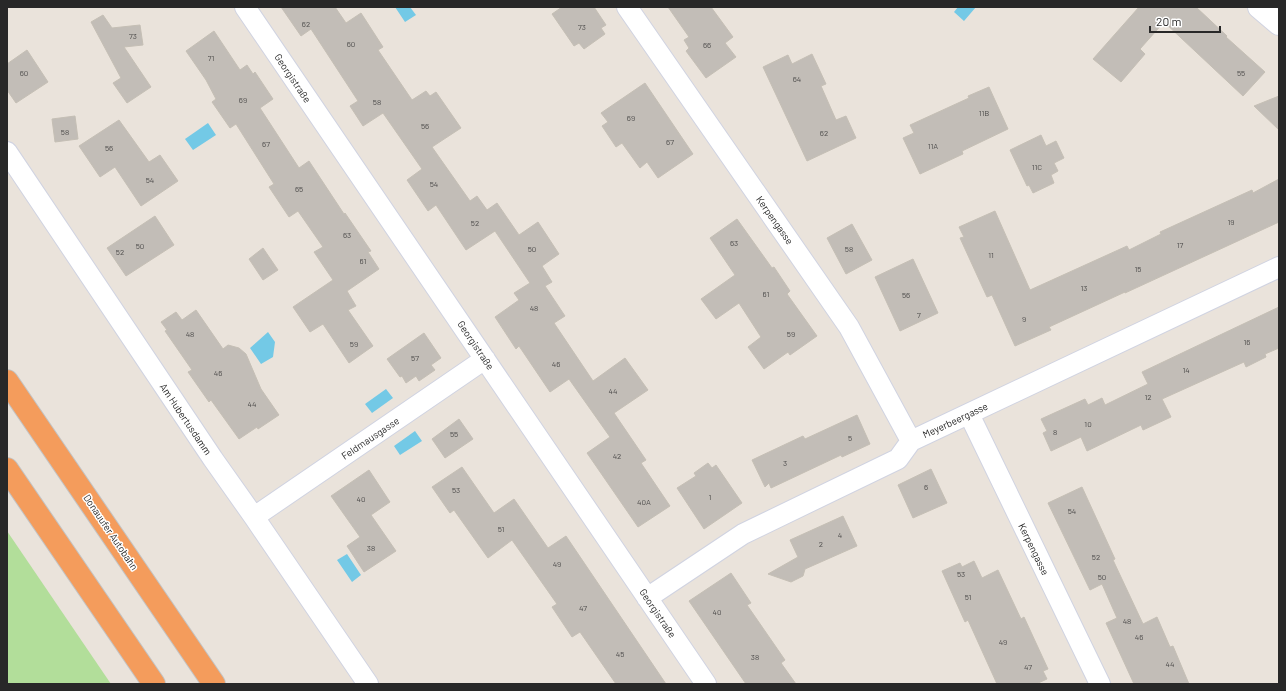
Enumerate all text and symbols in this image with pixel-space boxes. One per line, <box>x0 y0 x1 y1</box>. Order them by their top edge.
scale bar <box>1150 8 1220 34</box>
text: 20 m <box>1156 14 1182 28</box>
house number: 62 <box>302 19 310 29</box>
house number: 73 <box>578 22 586 32</box>
house number: 73 <box>129 31 137 41</box>
house number: 60 <box>347 39 355 49</box>
house number: 66 <box>703 40 711 50</box>
street label: Georgistraße <box>272 51 314 105</box>
house number: 71 <box>208 53 215 63</box>
house number: 60 <box>20 68 28 78</box>
house number: 55 <box>1237 68 1245 78</box>
house number: 64 <box>793 74 801 84</box>
house number: 69 <box>239 95 247 105</box>
house number: 58 <box>373 97 381 107</box>
house number: 11B <box>979 108 989 118</box>
house number: 69 <box>627 113 635 123</box>
house number: 56 <box>421 121 429 131</box>
house number: 58 <box>61 127 69 137</box>
house number: 62 <box>820 128 828 138</box>
house number: 67 <box>666 137 674 147</box>
house number: 67 <box>262 139 270 149</box>
house number: 11A <box>928 141 938 151</box>
house number: 56 <box>105 143 113 153</box>
house number: 11C <box>1032 162 1042 172</box>
house number: 54 <box>146 175 154 185</box>
house number: 54 <box>430 179 438 189</box>
house number: 65 <box>295 184 303 194</box>
street label: Kerpengasse <box>754 193 796 247</box>
house number: 19 <box>1228 217 1234 227</box>
house number: 52 <box>471 218 479 228</box>
house number: 63 <box>343 230 351 240</box>
house number: 63 <box>730 238 738 248</box>
house number: 17 <box>1177 240 1184 250</box>
house number: 50 <box>136 241 144 251</box>
house number: 50 <box>528 244 536 254</box>
house number: 58 <box>845 244 853 254</box>
house number: 52 <box>116 247 124 257</box>
house number: 11 <box>988 250 994 260</box>
house number: 61 <box>360 256 367 266</box>
house number: 15 <box>1135 264 1141 274</box>
house number: 13 <box>1081 283 1087 293</box>
house number: 61 <box>763 289 770 299</box>
house number: 56 <box>902 290 910 300</box>
house number: 48 <box>530 303 538 313</box>
house number: 7 <box>917 310 921 320</box>
house number: 9 <box>1022 314 1026 324</box>
street label: Georgistraße <box>455 318 497 372</box>
house number: 48 <box>186 329 194 339</box>
house number: 59 <box>787 329 795 339</box>
house number: 16 <box>1244 337 1250 347</box>
house number: 59 <box>350 339 358 349</box>
house number: 57 <box>411 353 419 363</box>
house number: 46 <box>552 359 560 369</box>
house number: 14 <box>1182 365 1190 375</box>
house number: 46 <box>214 368 222 378</box>
street label: Am Hubertusdamm <box>158 381 214 457</box>
house number: 44 <box>609 386 617 396</box>
house number: 12 <box>1144 392 1152 402</box>
house number: 44 <box>248 399 256 409</box>
street label: Meyerbeergasse <box>920 400 990 440</box>
street label: Feldmausgasse <box>339 414 401 462</box>
house number: 10 <box>1084 419 1092 429</box>
house number: 8 <box>1053 427 1057 437</box>
house number: 55 <box>450 429 458 439</box>
house number: 5 <box>848 433 852 443</box>
house number: 42 <box>613 451 621 461</box>
house number: 3 <box>783 458 787 468</box>
house number: 6 <box>924 482 928 492</box>
house number: 53 <box>452 485 460 495</box>
street label: Donauufer Autobahn <box>81 492 141 572</box>
house number: 1 <box>709 492 712 502</box>
house number: 40 <box>357 494 365 504</box>
house number: 40A <box>637 497 651 507</box>
house number: 54 <box>1068 506 1076 516</box>
street label: Kerpengasse <box>1016 521 1052 577</box>
house number: 51 <box>498 524 505 534</box>
house number: 4 <box>838 530 842 540</box>
house number: 2 <box>819 539 823 549</box>
house number: 38 <box>367 543 375 553</box>
house number: 52 <box>1092 552 1100 562</box>
house number: 49 <box>553 559 561 569</box>
house number: 53 <box>957 569 965 579</box>
house number: 50 <box>1098 572 1106 582</box>
street label: Georgistraße <box>637 586 679 640</box>
house number: 51 <box>965 592 972 602</box>
house number: 47 <box>579 603 587 613</box>
house number: 40 <box>713 607 721 617</box>
house number: 48 <box>1123 616 1131 626</box>
house number: 46 <box>1135 632 1143 642</box>
house number: 49 <box>999 637 1007 647</box>
house number: 45 <box>616 649 624 659</box>
house number: 38 <box>751 652 759 662</box>
house number: 44 <box>1166 659 1174 669</box>
house number: 47 <box>1024 662 1032 672</box>

